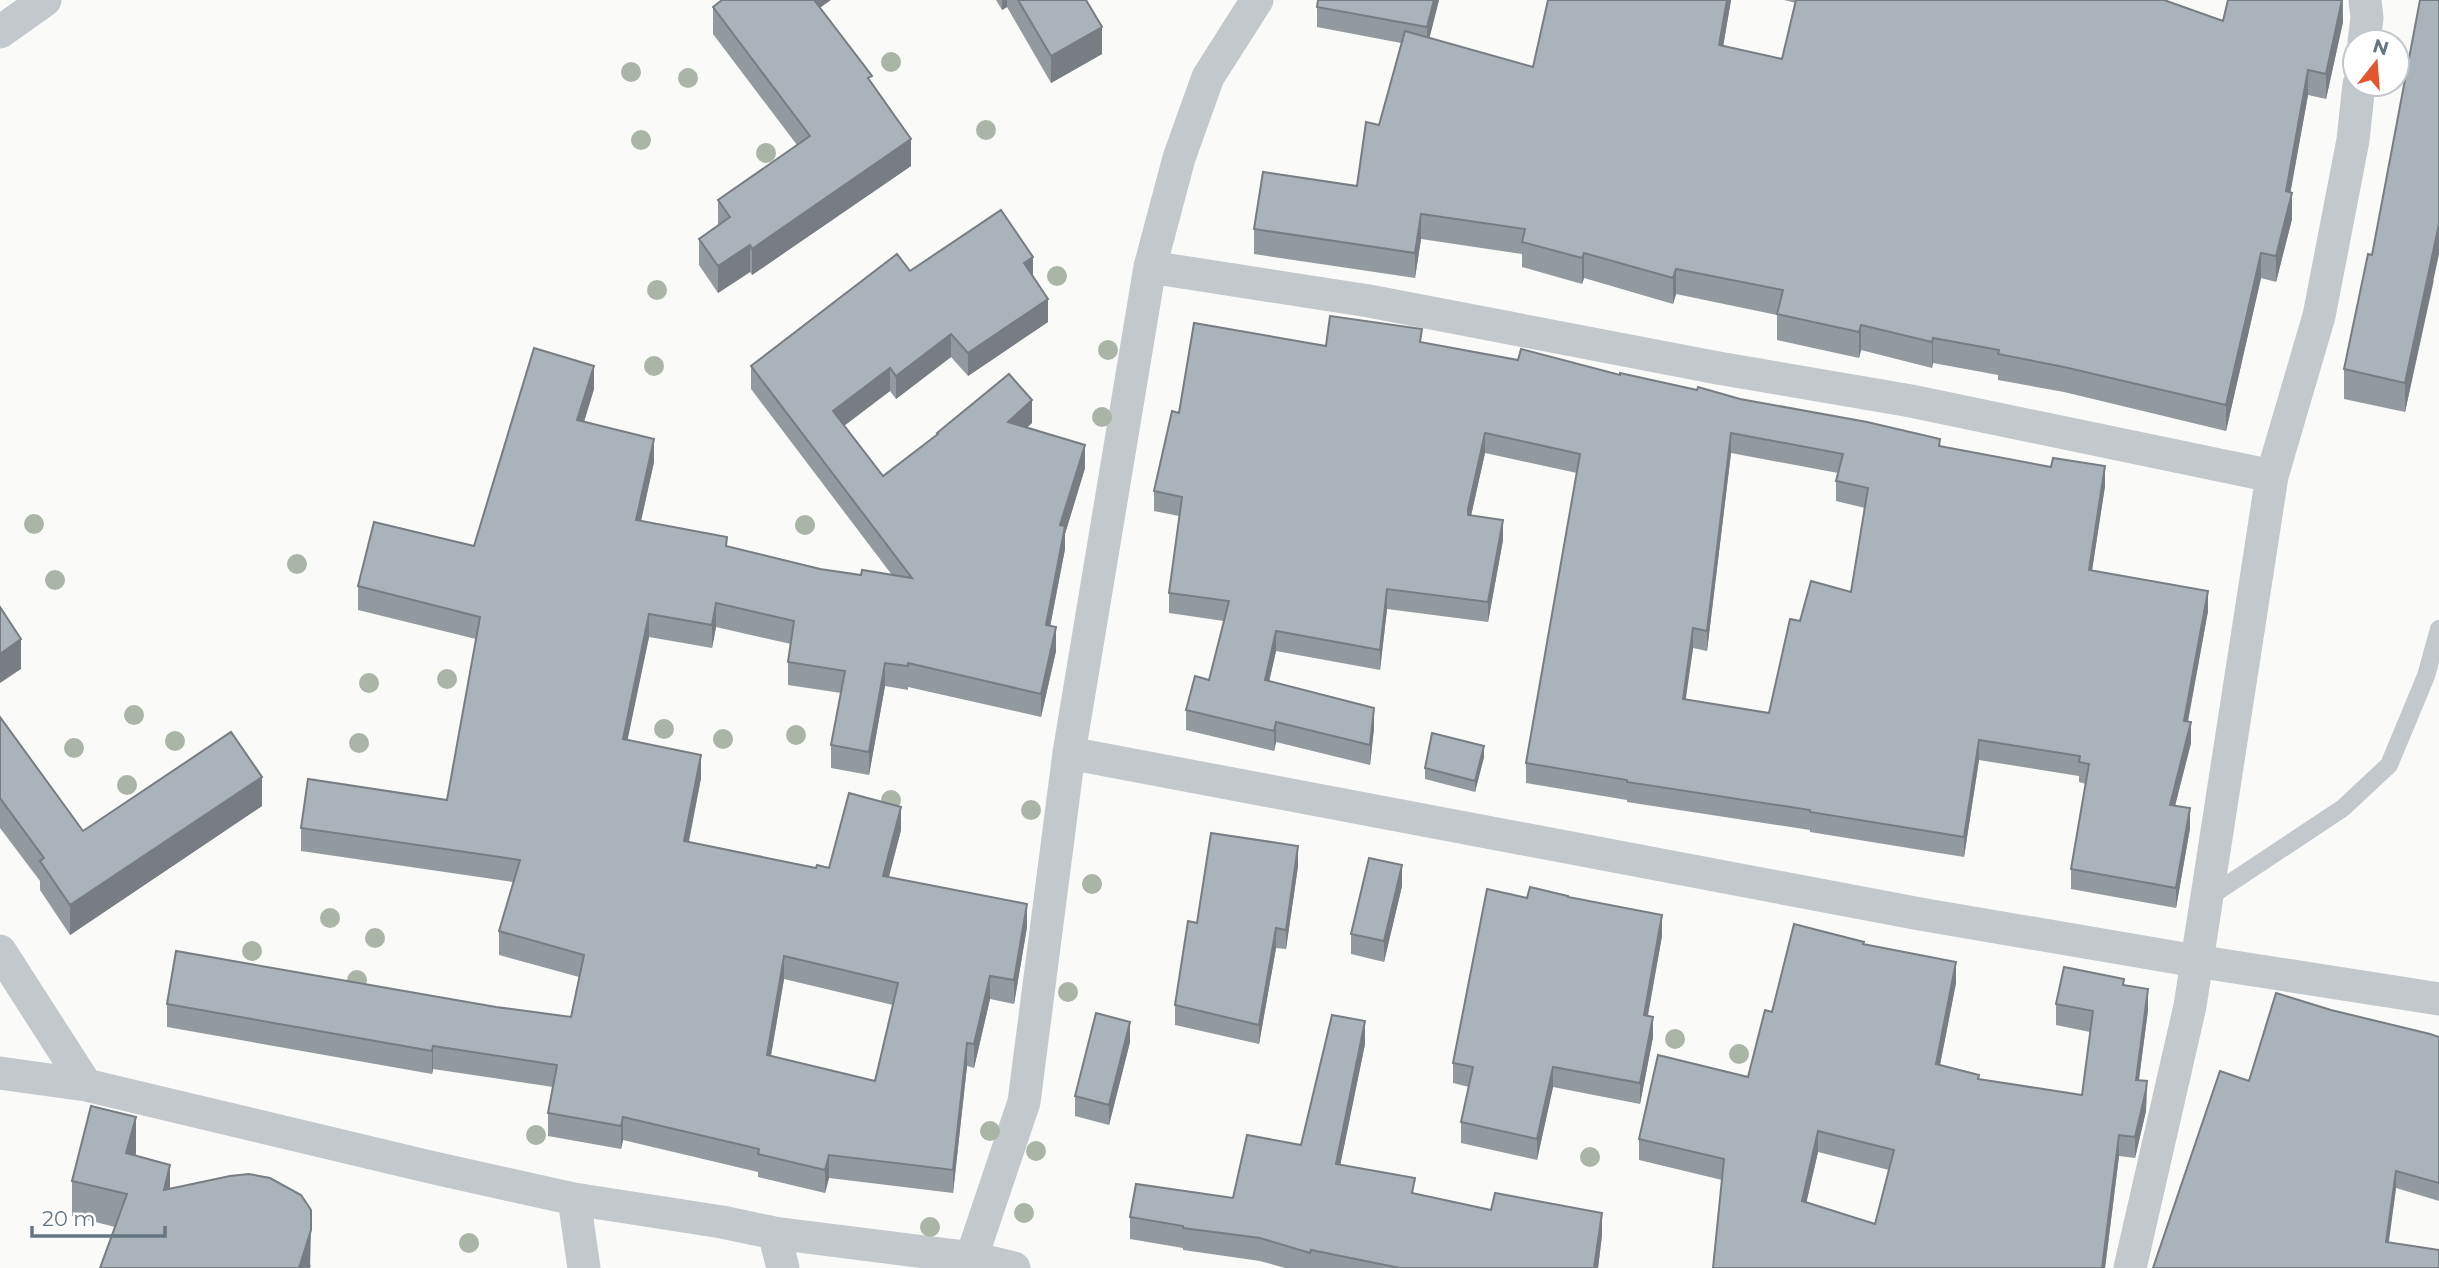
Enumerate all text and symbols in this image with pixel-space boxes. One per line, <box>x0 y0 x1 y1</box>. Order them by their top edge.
north arrow <box>2341 28 2411 98</box>
text: N <box>2370 34 2392 60</box>
scale bar <box>32 1194 164 1238</box>
text: 20 m <box>42 1206 96 1231</box>

